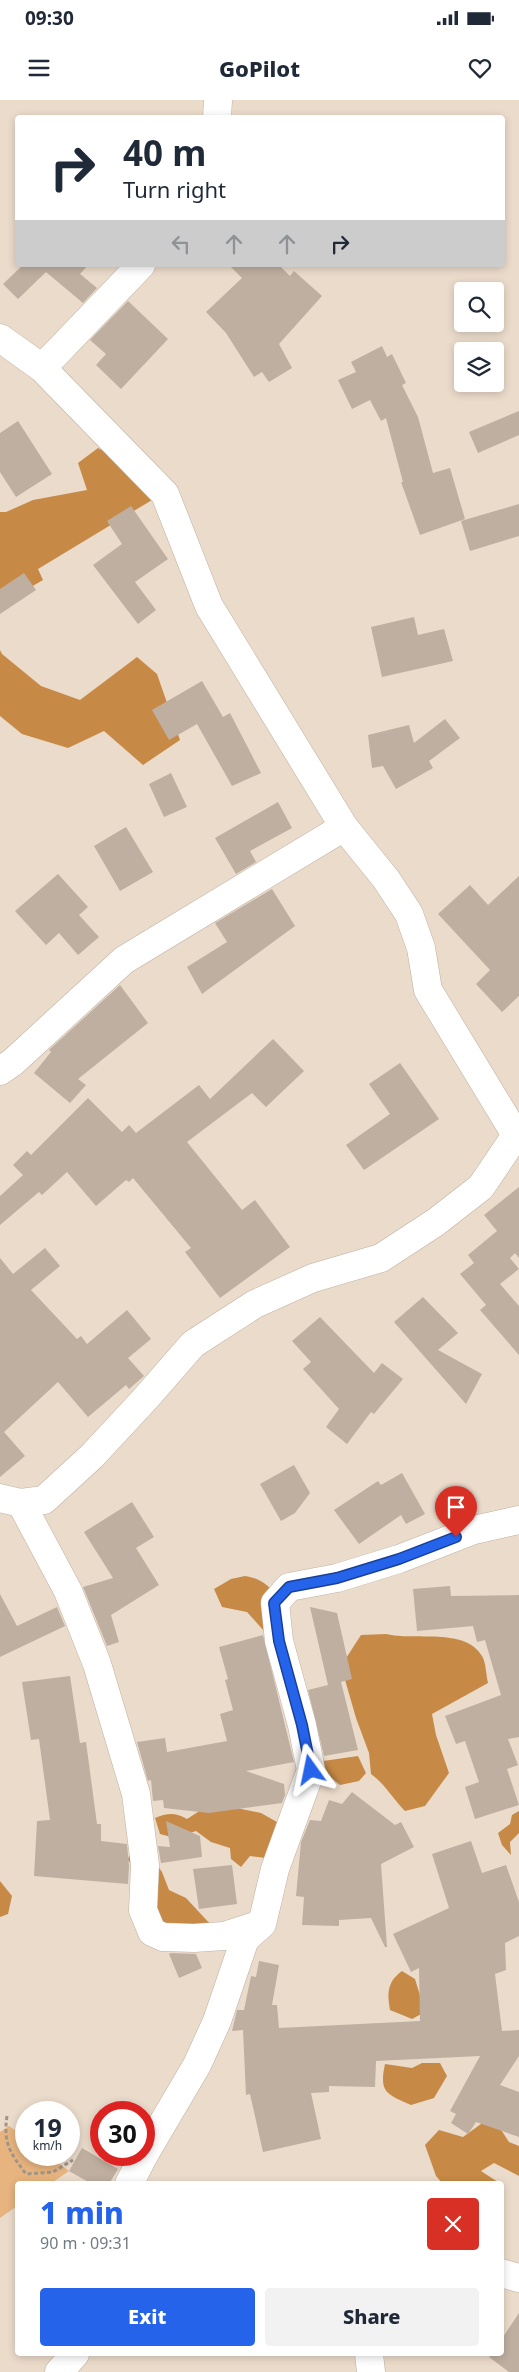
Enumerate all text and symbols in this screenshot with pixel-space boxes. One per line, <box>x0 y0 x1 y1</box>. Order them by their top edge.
text: 09:30 <box>25 5 74 31</box>
text: GoPilot <box>219 53 300 83</box>
icon: menu <box>25 54 53 82</box>
icon: heart <box>466 54 494 82</box>
text: 40 m <box>123 129 206 176</box>
icon: right <box>40 135 105 200</box>
text: Turn right <box>123 174 226 204</box>
icon: left <box>167 230 195 258</box>
icon: ahead <box>220 230 248 258</box>
icon: ahead <box>273 230 301 258</box>
icon: right <box>326 230 354 258</box>
map controls <box>454 282 504 392</box>
button: search <box>454 282 504 332</box>
button: layers <box>454 342 504 392</box>
pin <box>435 1486 477 1537</box>
icon: arrive <box>442 1493 470 1521</box>
position arrow <box>284 1743 336 1795</box>
speed limit sign: 30 <box>90 2101 155 2166</box>
text: 19 <box>33 2110 62 2144</box>
text: km/h <box>33 2137 62 2154</box>
text: 1 min <box>40 2192 124 2233</box>
button: close <box>427 2198 479 2250</box>
text: 90 m · 09:31 <box>40 2232 131 2254</box>
button: Exit <box>40 2288 255 2346</box>
button: Share <box>265 2288 479 2346</box>

